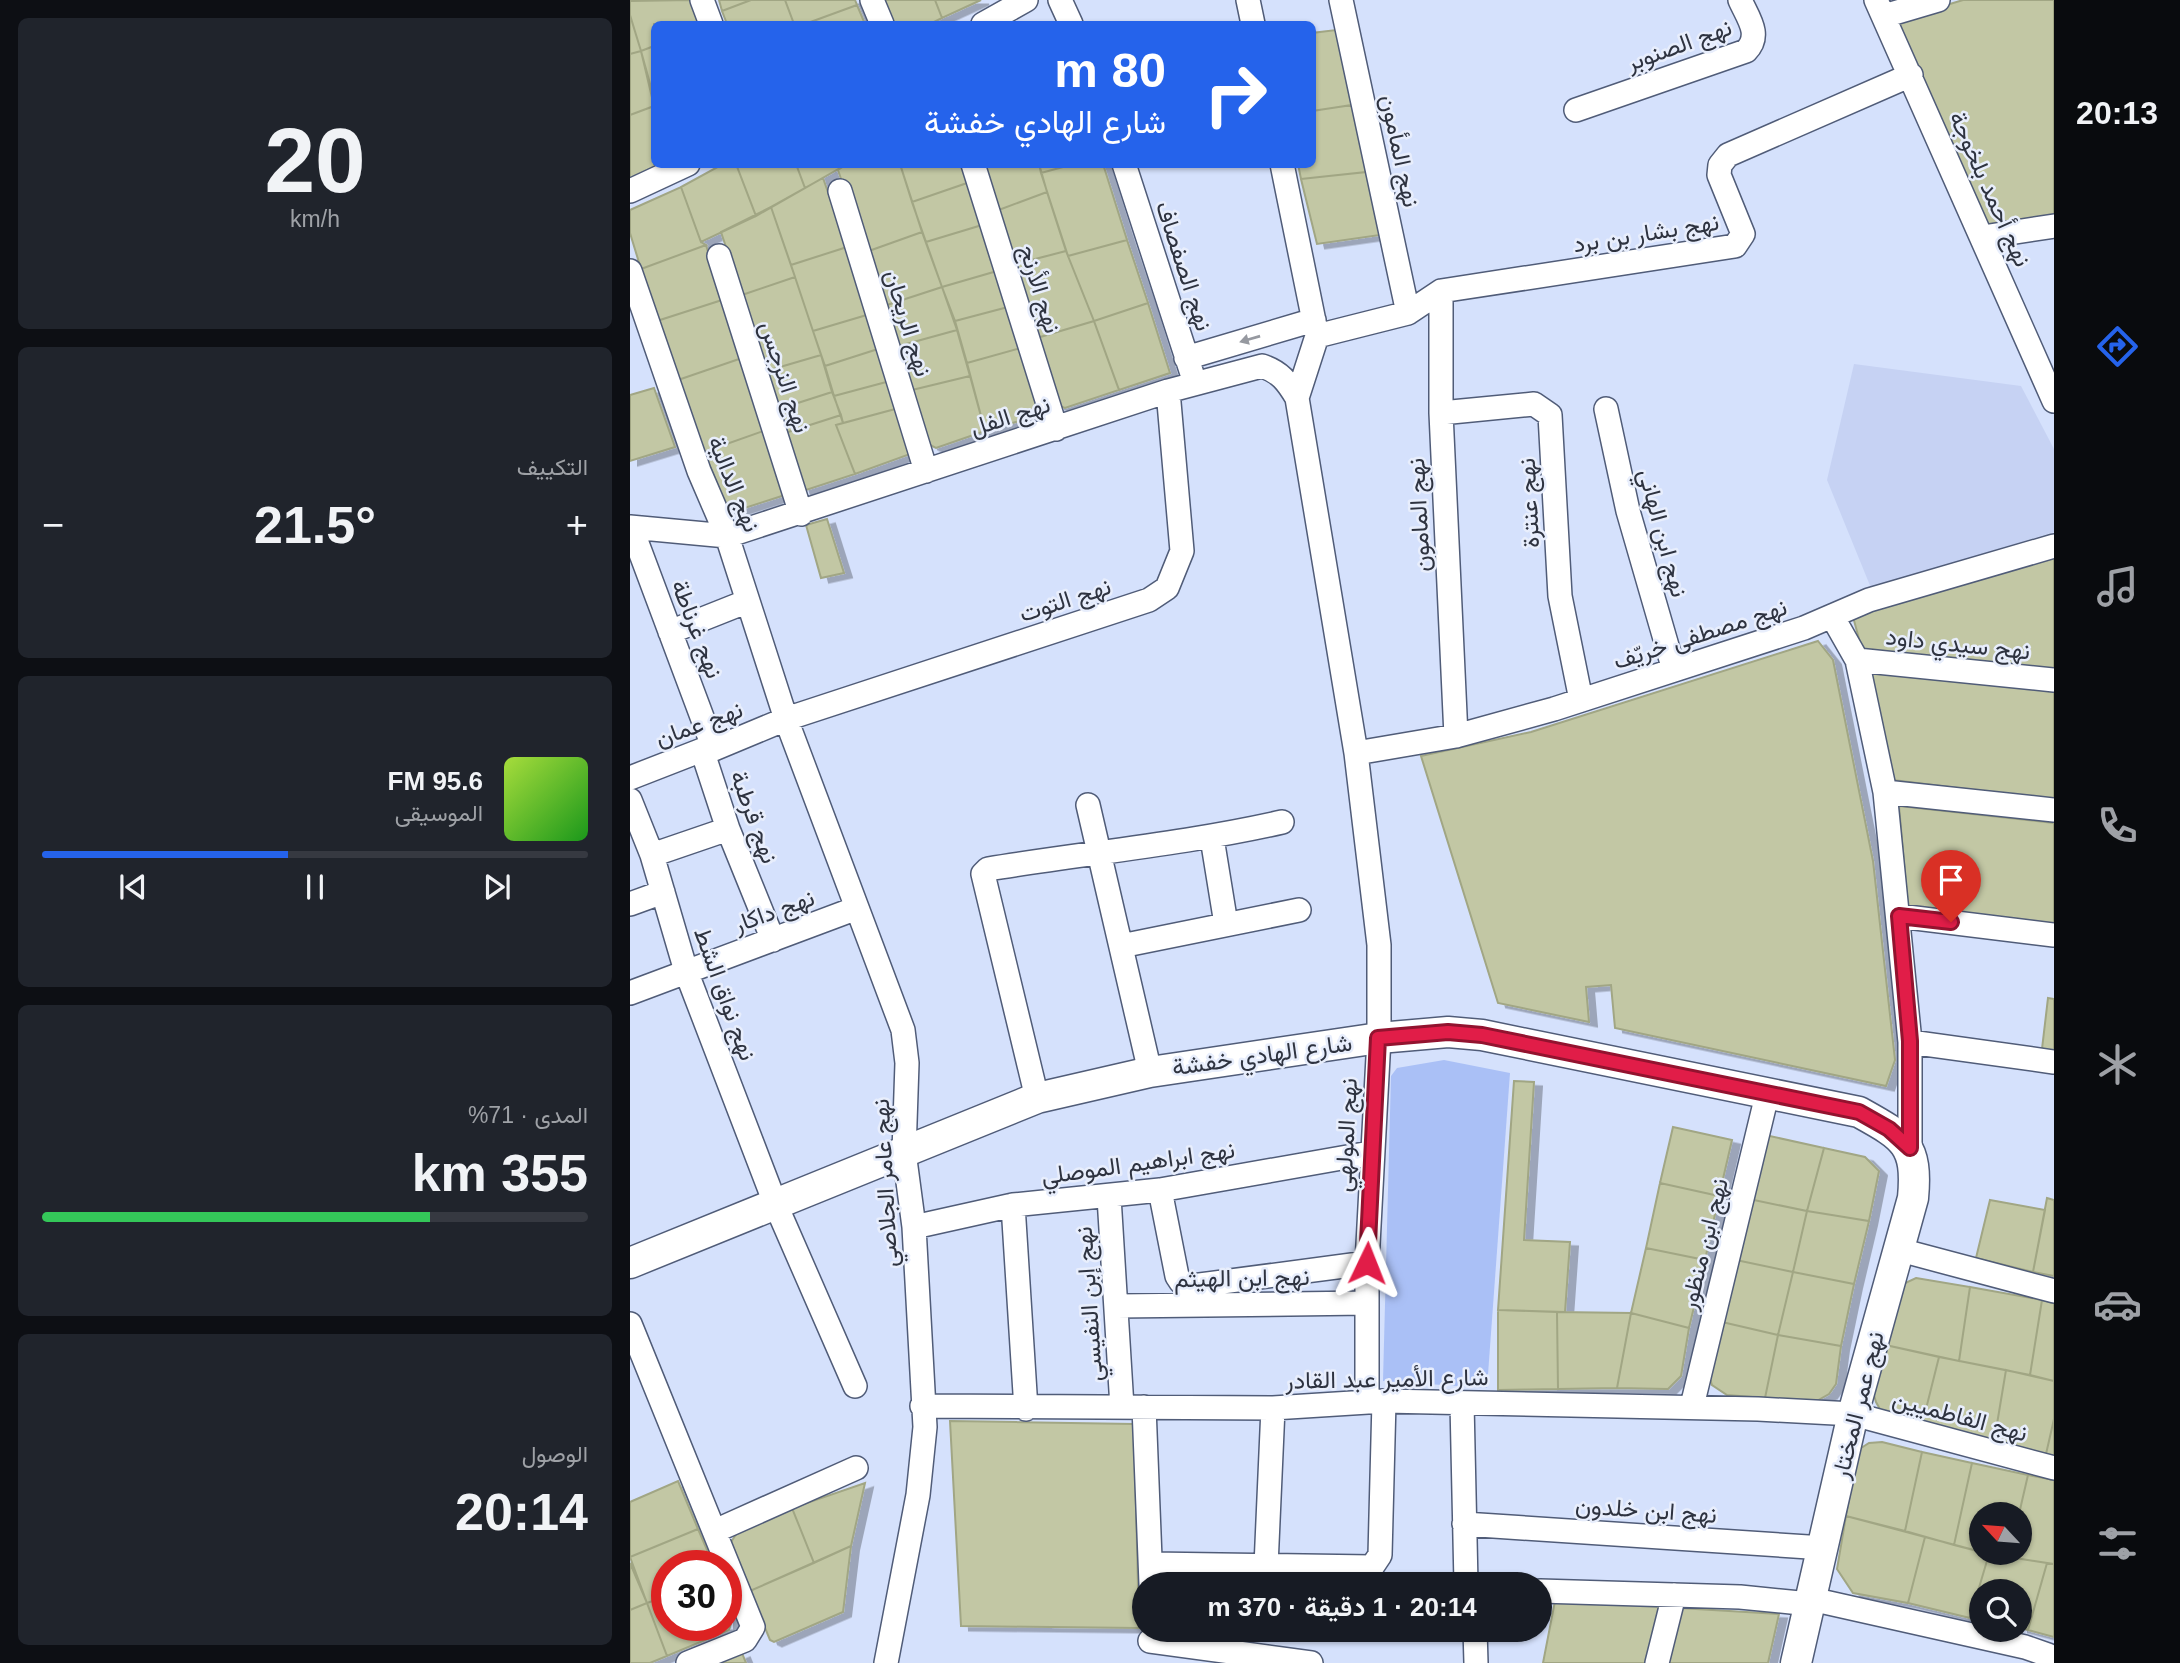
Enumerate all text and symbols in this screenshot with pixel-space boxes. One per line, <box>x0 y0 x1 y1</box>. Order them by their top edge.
street label: نهج الصنوبر <box>1621 13 1737 80</box>
text: 80 m <box>1054 43 1166 97</box>
icon: right <box>1190 49 1281 140</box>
street label: نهج المأمون <box>1371 92 1426 210</box>
text: 20:13 <box>2076 95 2158 131</box>
text: شارع الهادي خفشة <box>924 104 1166 140</box>
street label: نهج أحمد بلخوجة <box>1940 107 2037 272</box>
text: 20 <box>264 110 366 211</box>
street label: نهج الصفصاف <box>1147 198 1218 335</box>
text: km/h <box>290 206 340 232</box>
street label: نهج بشار بن برد <box>1571 208 1722 261</box>
street label: نهج الأرنج <box>1010 241 1067 338</box>
street label: نهج الريحان <box>876 266 937 381</box>
street label: نهج النرجس <box>751 318 816 437</box>
icon: directions <box>2093 322 2142 371</box>
one-way arrow <box>1239 335 1260 345</box>
street label: نهج الفل <box>966 390 1054 445</box>
street label: نهج الدالية <box>699 432 766 537</box>
text: التكييف <box>517 454 588 480</box>
street label: نهج المامون <box>1402 457 1439 573</box>
street label: نهج عنترة <box>1513 457 1548 549</box>
street label: نهج ابن الهاني <box>1628 466 1694 602</box>
text: 21.5° <box>254 496 376 554</box>
text: − <box>42 504 64 546</box>
text: + <box>566 504 588 546</box>
icon: music <box>2093 562 2142 611</box>
street label: نهج التوت <box>1016 572 1115 631</box>
street label: نهج غرناطة <box>663 576 729 683</box>
street label: نهج مصطفى خريّف <box>1610 593 1791 678</box>
street label: نهج سيدي داود <box>1884 622 2032 670</box>
street label: نهج عمان <box>652 695 747 755</box>
text: 95.6 FM <box>388 766 483 796</box>
street label: نهج قرطبة <box>721 767 784 868</box>
text: الموسيقى <box>395 800 483 826</box>
icon: phone <box>2093 801 2142 850</box>
pin <box>1921 850 1981 922</box>
icon: arrive <box>1932 861 1970 899</box>
icon: previous <box>114 868 152 906</box>
icon: pause <box>296 868 334 906</box>
icon: next <box>478 868 516 906</box>
street label: نهج داكار <box>729 883 819 942</box>
street label: نهج نواق الشط <box>685 924 762 1065</box>
street label: شارع الهادي خفشة <box>1170 1029 1354 1086</box>
icon: climate <box>2093 1040 2142 1089</box>
street label: نهج المولهي <box>1329 1077 1368 1193</box>
street label: نهج عامر الجلاصي <box>867 1098 908 1268</box>
text: المدى · 71% <box>468 1102 588 1128</box>
street label: نهج ابراهيم الموصلي <box>1039 1136 1237 1195</box>
text: 355 km <box>412 1144 588 1202</box>
street label: نهج ابن منظور <box>1674 1175 1737 1314</box>
street label: نهج إبن النفيسي <box>1070 1225 1113 1383</box>
position arrow <box>1330 1226 1404 1300</box>
street label: نهج ابن الهيثم <box>1174 1263 1310 1296</box>
icon: car <box>2093 1280 2142 1329</box>
street label: نهج عمر المختار <box>1826 1329 1893 1483</box>
street label: شارع الأمير عبد القادر <box>1284 1363 1489 1397</box>
street label: نهج الفاطميين <box>1889 1385 2030 1450</box>
text: الوصول <box>522 1441 588 1467</box>
text: 20:14 <box>455 1483 588 1541</box>
street label: نهج ابن خلدون <box>1574 1491 1718 1532</box>
north arrow <box>1969 1502 2032 1564</box>
map controls <box>1969 1502 2032 1642</box>
icon: filters <box>2093 1519 2142 1568</box>
speed limit sign: 30 <box>651 1550 742 1641</box>
button: search <box>1969 1579 2032 1642</box>
text: 20:14 · 1 دقيقة · 370 m <box>1207 1592 1477 1622</box>

